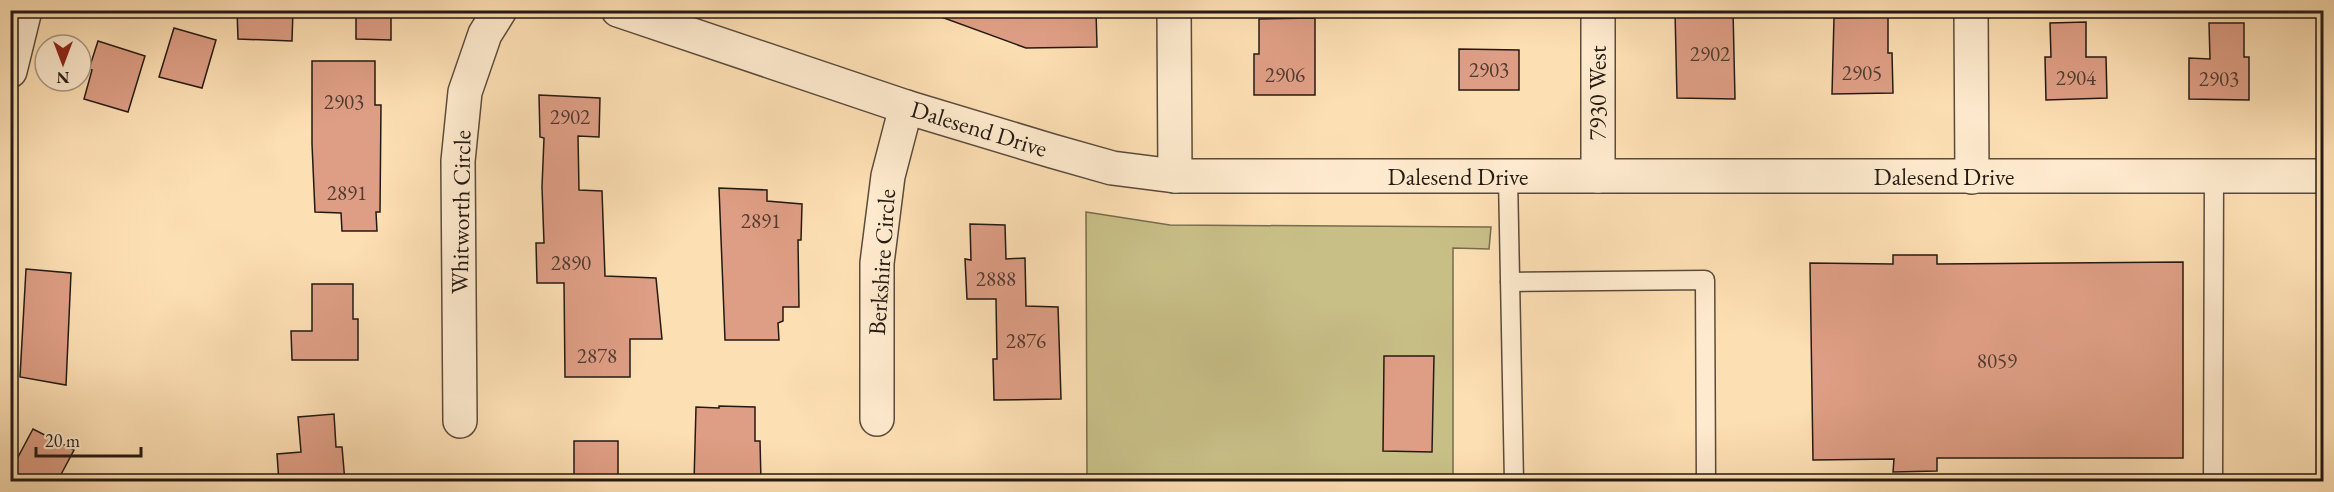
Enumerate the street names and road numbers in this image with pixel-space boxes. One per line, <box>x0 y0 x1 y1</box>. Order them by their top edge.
street label: 7930 West <box>1582 45 1613 141</box>
street label: Dalesend Drive <box>907 93 1051 164</box>
street label: Whitworth Circle <box>444 130 477 294</box>
street label: Dalesend Drive <box>1388 161 1528 192</box>
street label: Dalesend Drive <box>1874 161 2014 192</box>
street label: Berkshire Circle <box>861 188 902 336</box>

